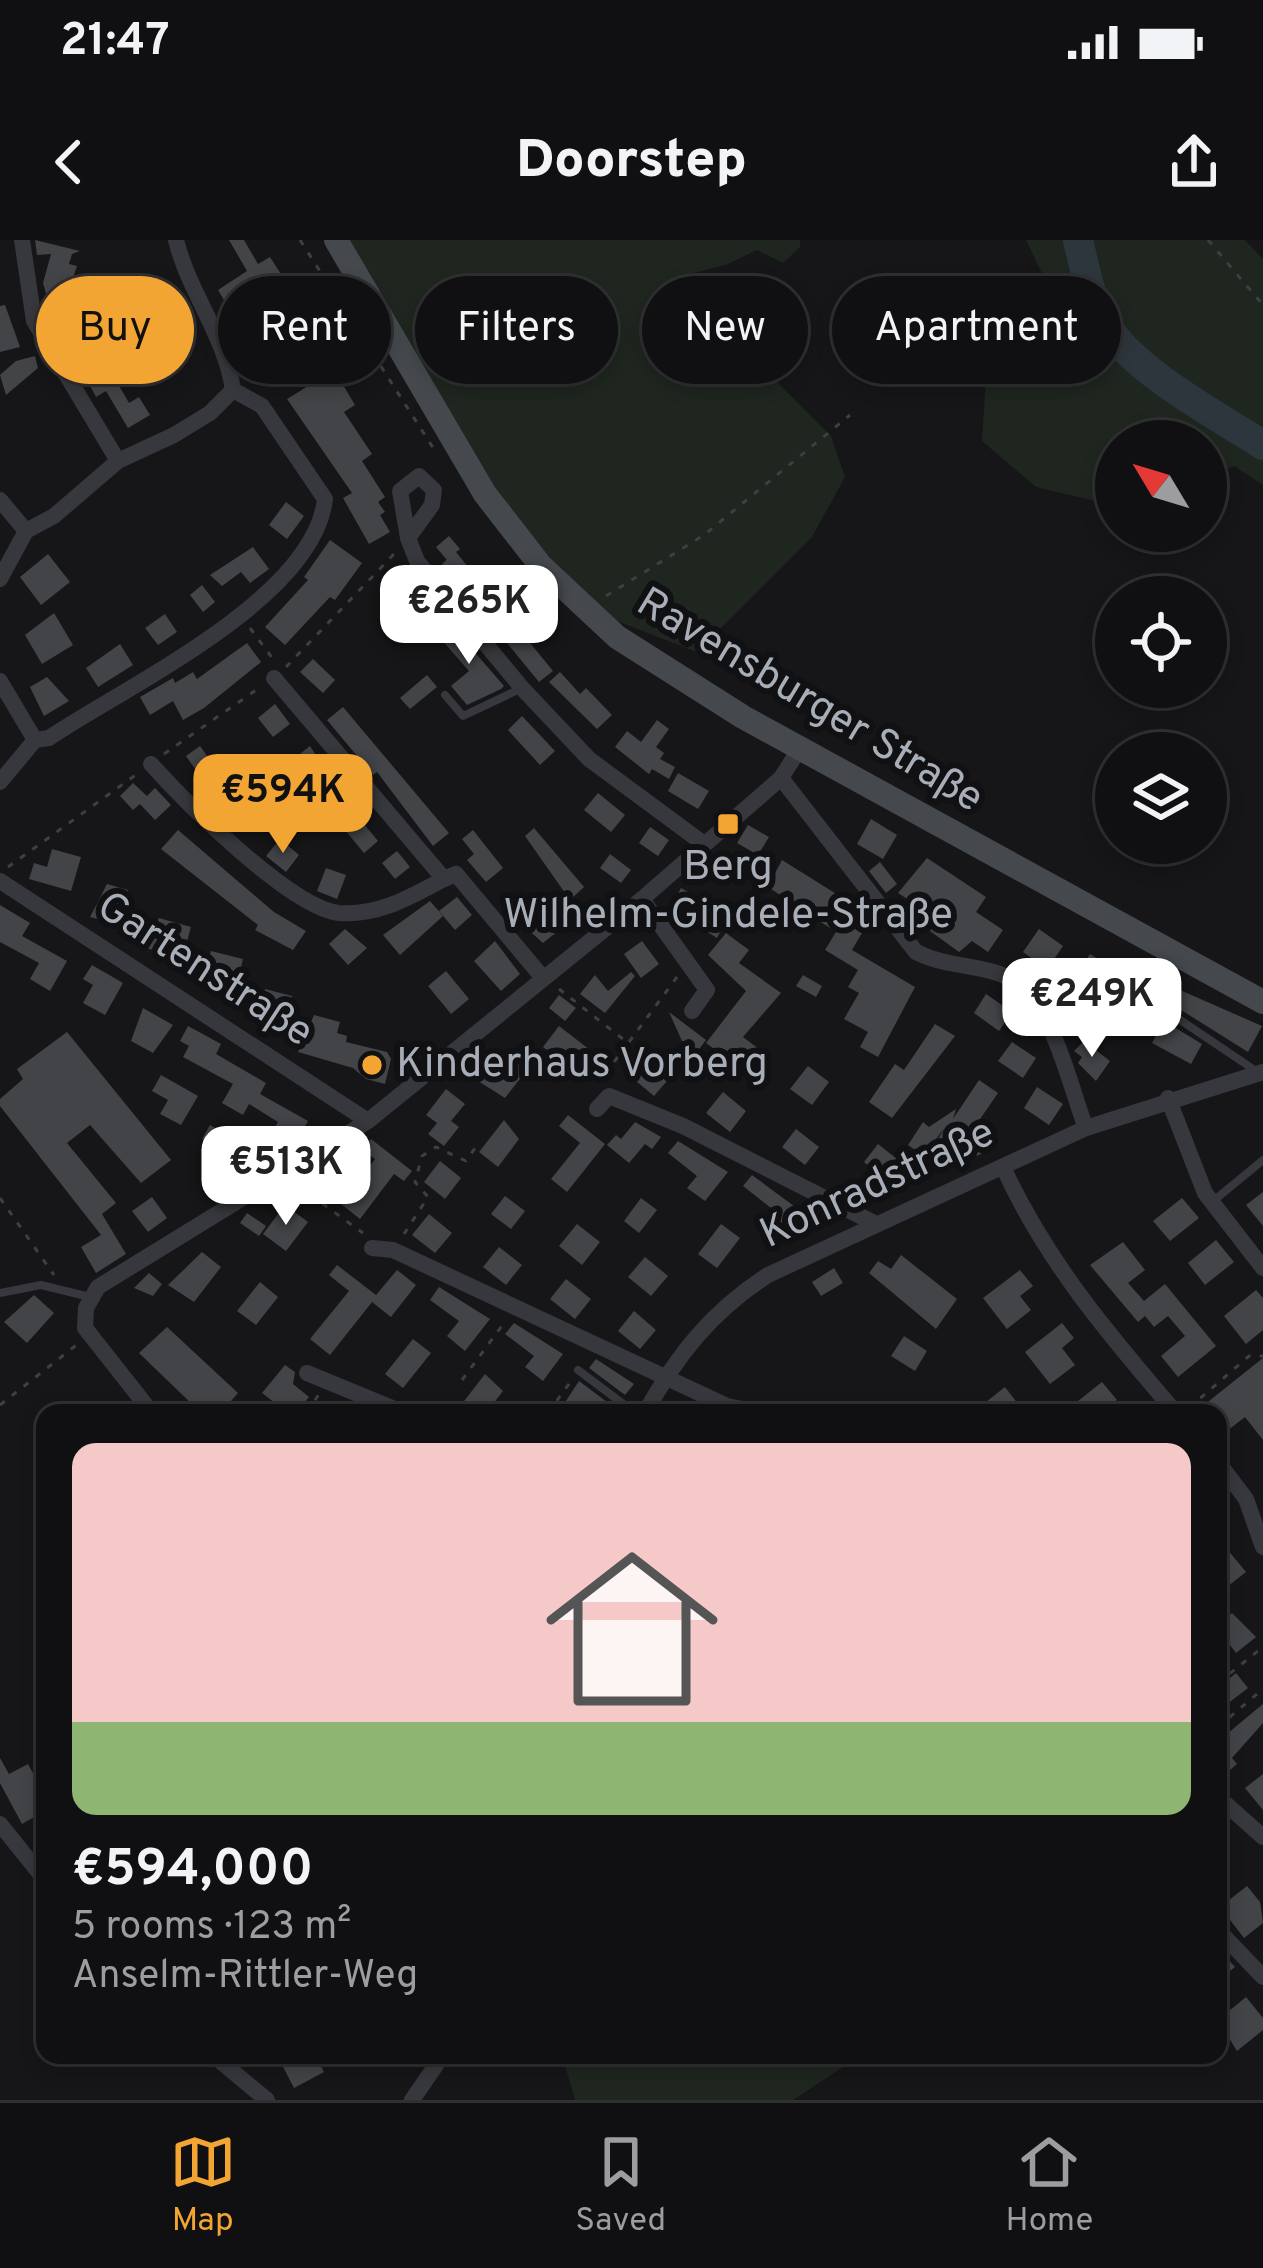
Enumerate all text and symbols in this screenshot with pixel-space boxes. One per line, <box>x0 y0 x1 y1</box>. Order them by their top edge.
text: 21:47 <box>60 14 170 71</box>
text: Doorstep <box>516 128 747 197</box>
icon: back <box>36 129 102 195</box>
icon: share <box>1161 129 1227 195</box>
chip: Buy <box>36 276 194 384</box>
chip: Rent <box>218 276 391 384</box>
chip: Filters <box>415 276 618 384</box>
chip: New <box>642 276 808 384</box>
chip: Apartment <box>832 276 1121 384</box>
north arrow <box>1095 420 1227 552</box>
map controls <box>1095 420 1227 864</box>
pin: €265K <box>385 565 553 667</box>
button: locate <box>1095 576 1227 708</box>
street label: Ravensburger Straße <box>626 578 992 826</box>
text: €265K <box>407 579 531 628</box>
button: layers <box>1095 732 1227 864</box>
pin: €594K <box>199 754 367 856</box>
text: €594K <box>220 768 346 817</box>
marker: Berg Wilhelm-Gindele-Straße <box>715 811 741 837</box>
place label: Berg Wilhelm-Gindele-Straße <box>503 842 953 943</box>
street label: Gartenstraße <box>86 881 322 1061</box>
pin: €249K <box>1008 958 1176 1060</box>
text: €249K <box>1029 972 1155 1021</box>
place label: Kinderhaus Vorberg <box>396 1039 768 1092</box>
marker: Kinderhaus Vorberg <box>359 1052 385 1078</box>
street label: Konradstraße <box>752 1108 1004 1262</box>
pin: €513K <box>202 1126 370 1228</box>
text: €513K <box>228 1140 344 1189</box>
icon: home <box>524 1521 740 1737</box>
text: €594,000 <box>72 1839 313 1904</box>
text: 5 rooms · 123 m² <box>72 1904 351 1953</box>
text: Anselm-Rittler-Weg <box>72 1953 418 2002</box>
tab: Map <box>170 2129 236 2243</box>
tab: Saved <box>575 2129 666 2243</box>
tab: Home <box>1006 2129 1093 2243</box>

